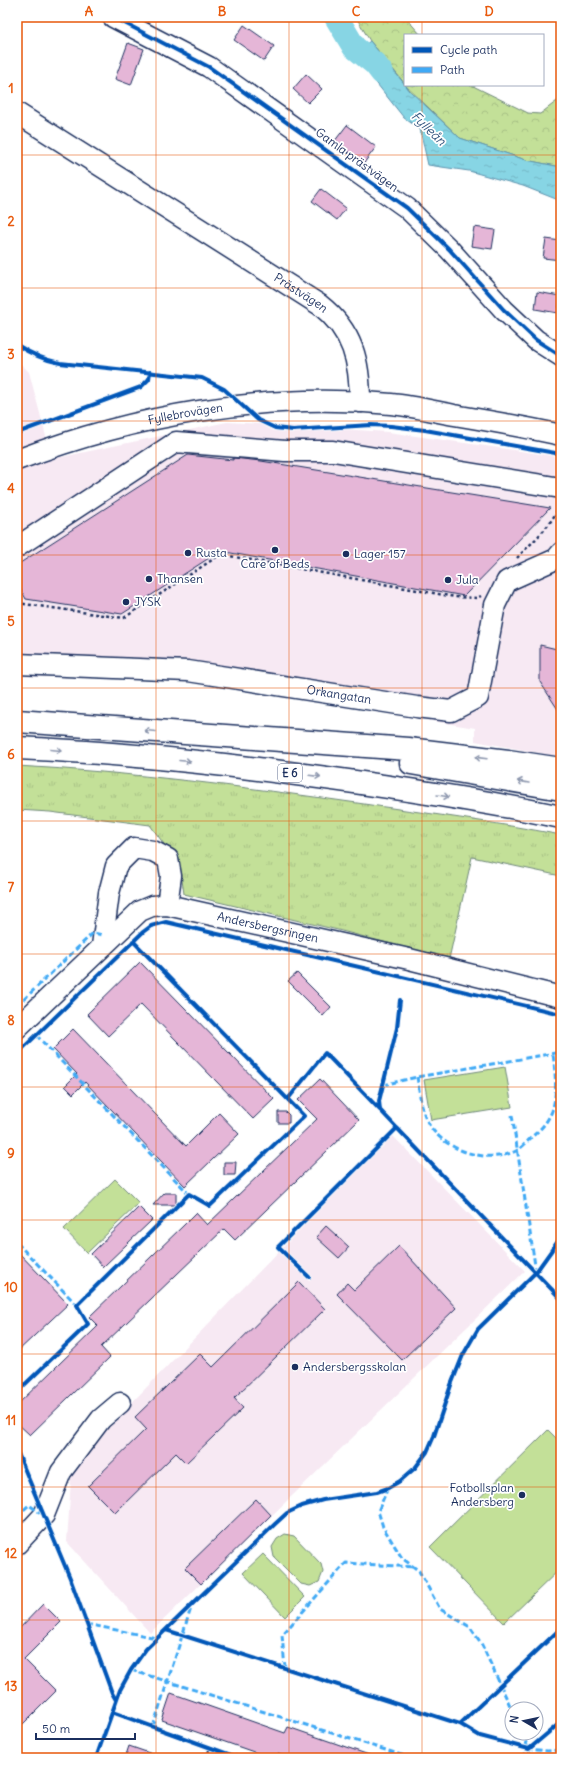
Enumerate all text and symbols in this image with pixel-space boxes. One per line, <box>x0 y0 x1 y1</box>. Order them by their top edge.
text: A <box>85 3 94 20</box>
text: B <box>218 3 227 20</box>
text: C <box>352 3 361 20</box>
text: D <box>484 3 494 20</box>
legend <box>404 34 544 86</box>
text: Cycle path <box>440 42 497 57</box>
text: Path <box>440 62 465 77</box>
text: 1 <box>8 80 14 97</box>
water label: Fylleån <box>408 108 450 149</box>
street label: Gamla prästvägen <box>313 124 402 195</box>
text: 2 <box>7 213 15 230</box>
street label: Prästvägen <box>271 270 331 315</box>
text: 3 <box>7 346 15 363</box>
street label: Fyllebrovägen <box>146 400 224 427</box>
text: 4 <box>7 480 15 497</box>
place label: Rusta <box>196 545 227 560</box>
marker: Care of Beds <box>270 545 280 555</box>
place label: Lager 157 <box>354 546 406 561</box>
marker: Rusta <box>183 548 193 558</box>
marker: Lager 157 <box>341 549 351 559</box>
place label: Care of Beds <box>241 556 309 571</box>
place label: Thansen <box>157 571 203 586</box>
place label: Jula <box>456 572 479 587</box>
marker: Thansen <box>144 574 154 584</box>
marker: Jula <box>443 575 453 585</box>
place label: JYSK <box>134 594 162 609</box>
marker: JYSK <box>121 597 131 607</box>
text: 5 <box>7 613 15 630</box>
street label: Orkangatan <box>306 682 373 707</box>
one-way arrow <box>144 727 157 734</box>
text: 6 <box>7 746 15 763</box>
one-way arrow <box>49 746 62 753</box>
one-way arrow <box>475 754 488 761</box>
one-way arrow <box>178 757 191 765</box>
road number: E 6 <box>278 764 302 782</box>
one-way arrow <box>308 772 321 780</box>
one-way arrow <box>517 778 530 786</box>
one-way arrow <box>436 792 449 800</box>
text: 7 <box>8 879 15 896</box>
street label: Andersbergsringen <box>216 908 320 946</box>
text: 8 <box>7 1012 15 1029</box>
text: 9 <box>7 1145 15 1162</box>
text: 10 <box>4 1279 18 1296</box>
place label: Andersbergsskolan <box>303 1359 406 1374</box>
marker: Andersbergsskolan <box>290 1362 300 1372</box>
text: 11 <box>6 1412 16 1429</box>
place label: Fotbollsplan Andersberg <box>449 1480 514 1509</box>
marker: Fotbollsplan Andersberg <box>517 1490 527 1500</box>
text: 12 <box>5 1545 17 1562</box>
text: 13 <box>5 1678 17 1695</box>
north arrow <box>504 1701 544 1741</box>
scale bar <box>36 1715 135 1741</box>
text: N <box>507 1715 522 1724</box>
text: 50 m <box>42 1721 71 1736</box>

